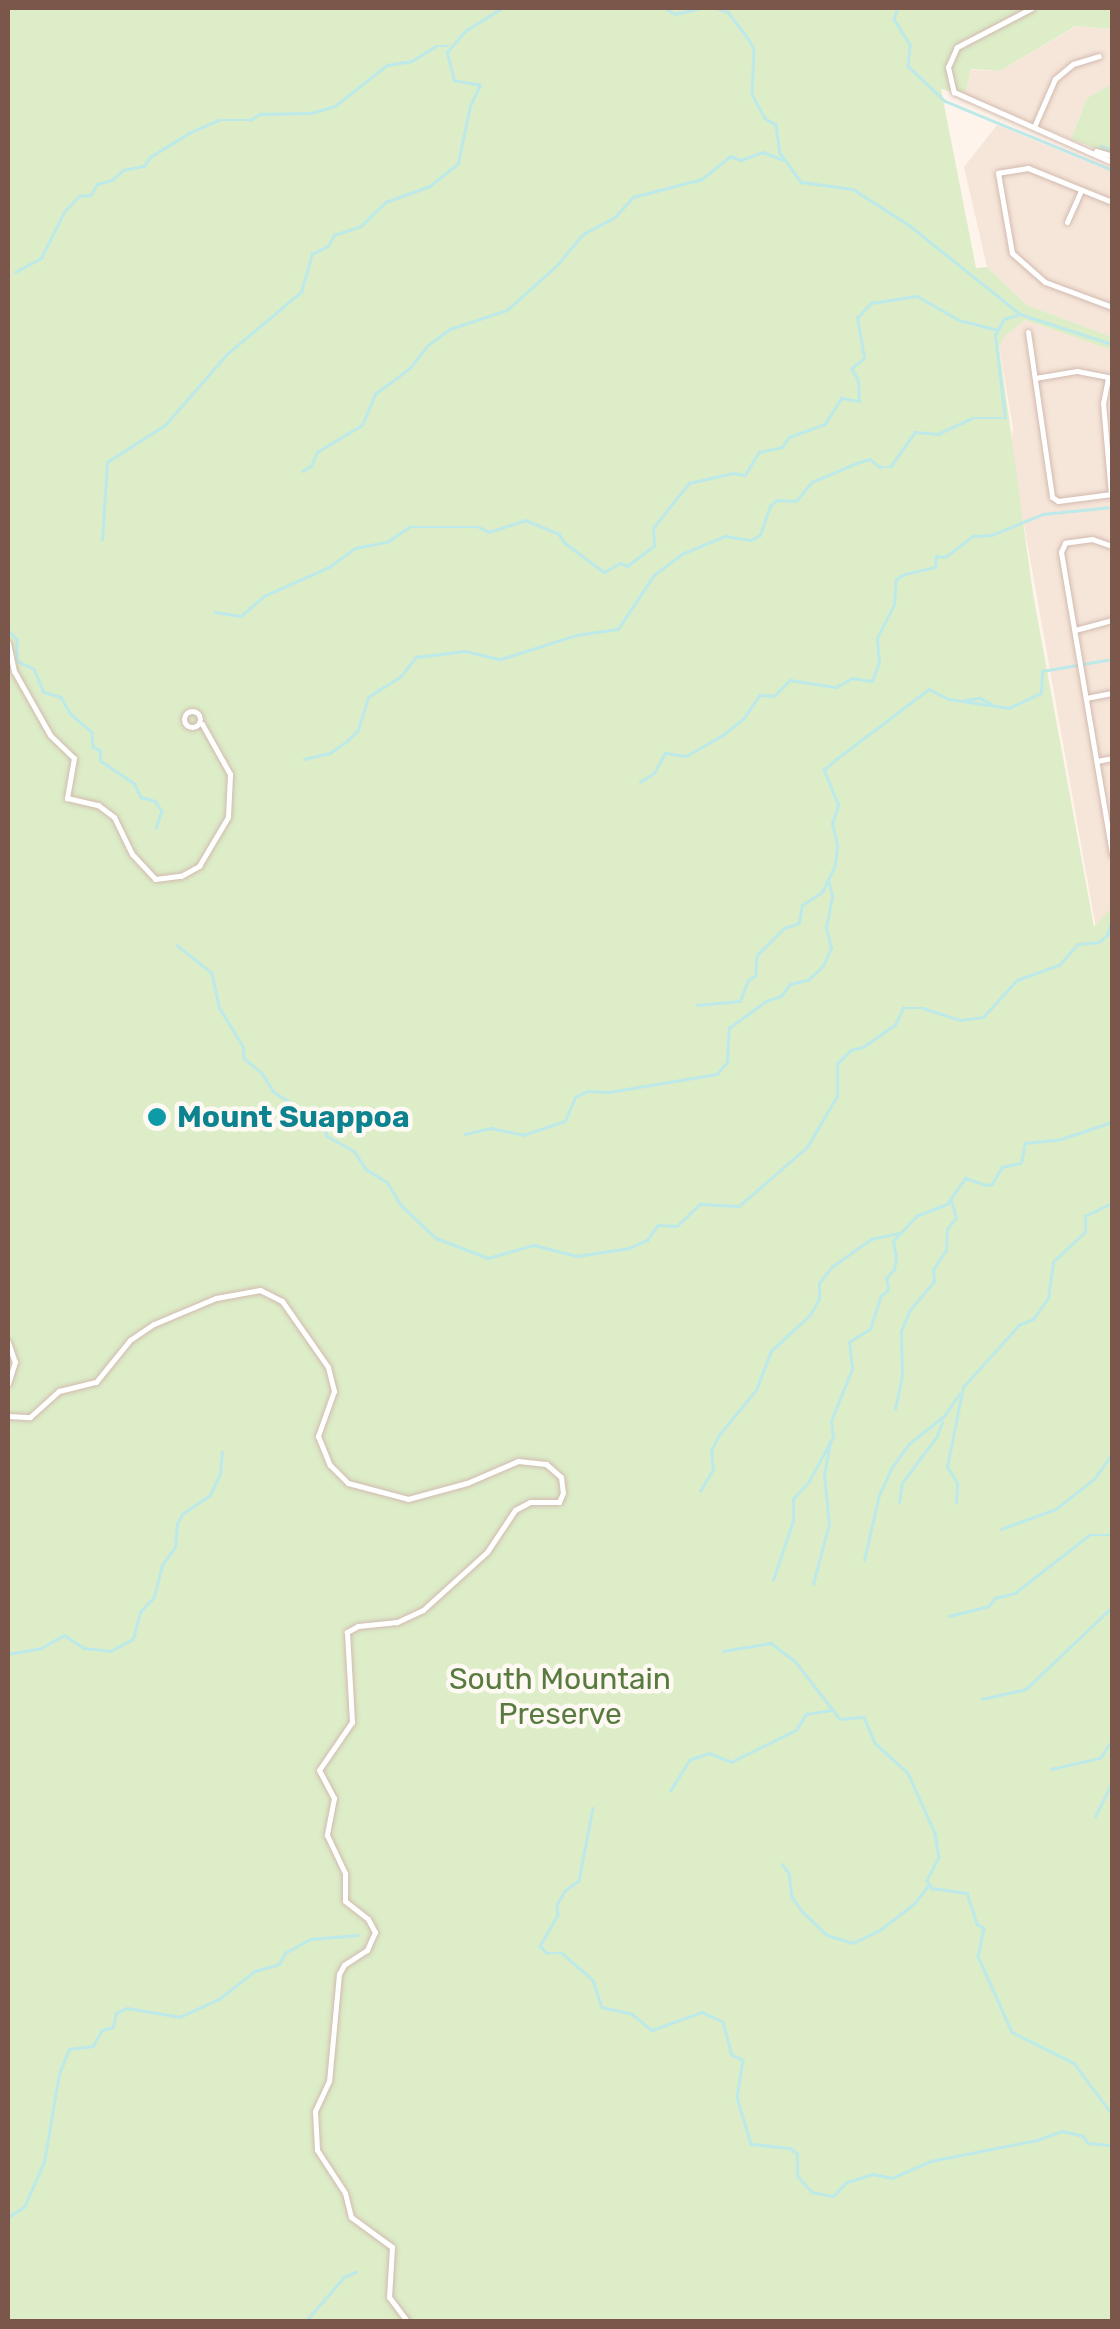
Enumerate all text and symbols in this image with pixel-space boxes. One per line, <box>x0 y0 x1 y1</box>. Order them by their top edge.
place label: Mount Suappoa <box>177 1099 410 1135</box>
marker: Mount Suappoa <box>146 1106 168 1128</box>
park label: South Mountain Preserve <box>449 1661 671 1732</box>

